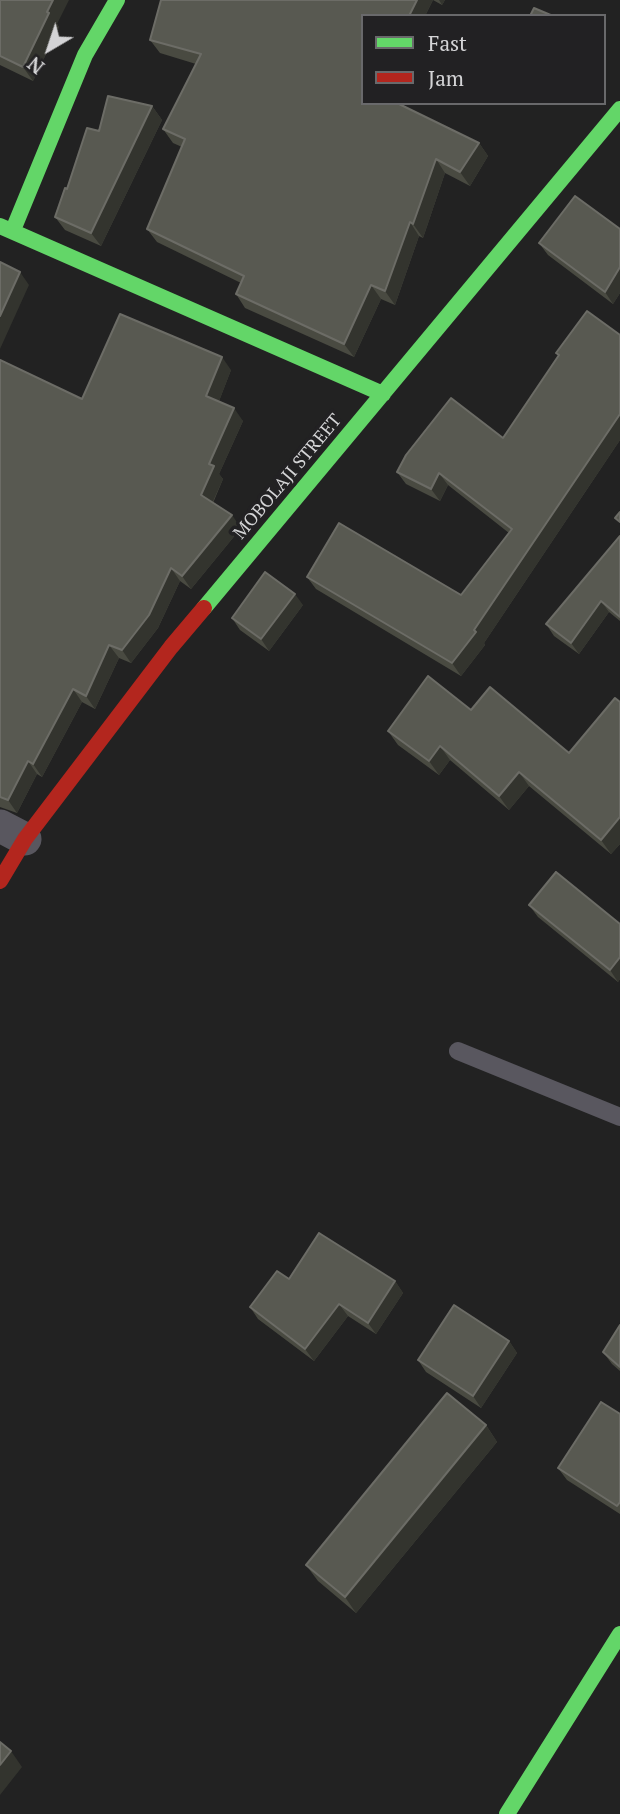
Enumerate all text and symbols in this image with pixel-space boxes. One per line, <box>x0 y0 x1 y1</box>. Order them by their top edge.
north arrow <box>14 14 84 84</box>
legend <box>361 14 606 105</box>
text: Fast <box>428 29 467 57</box>
text: N <box>22 51 49 80</box>
text: Jam <box>428 64 464 92</box>
street label: MOBOLAJI STREET <box>229 410 347 544</box>

